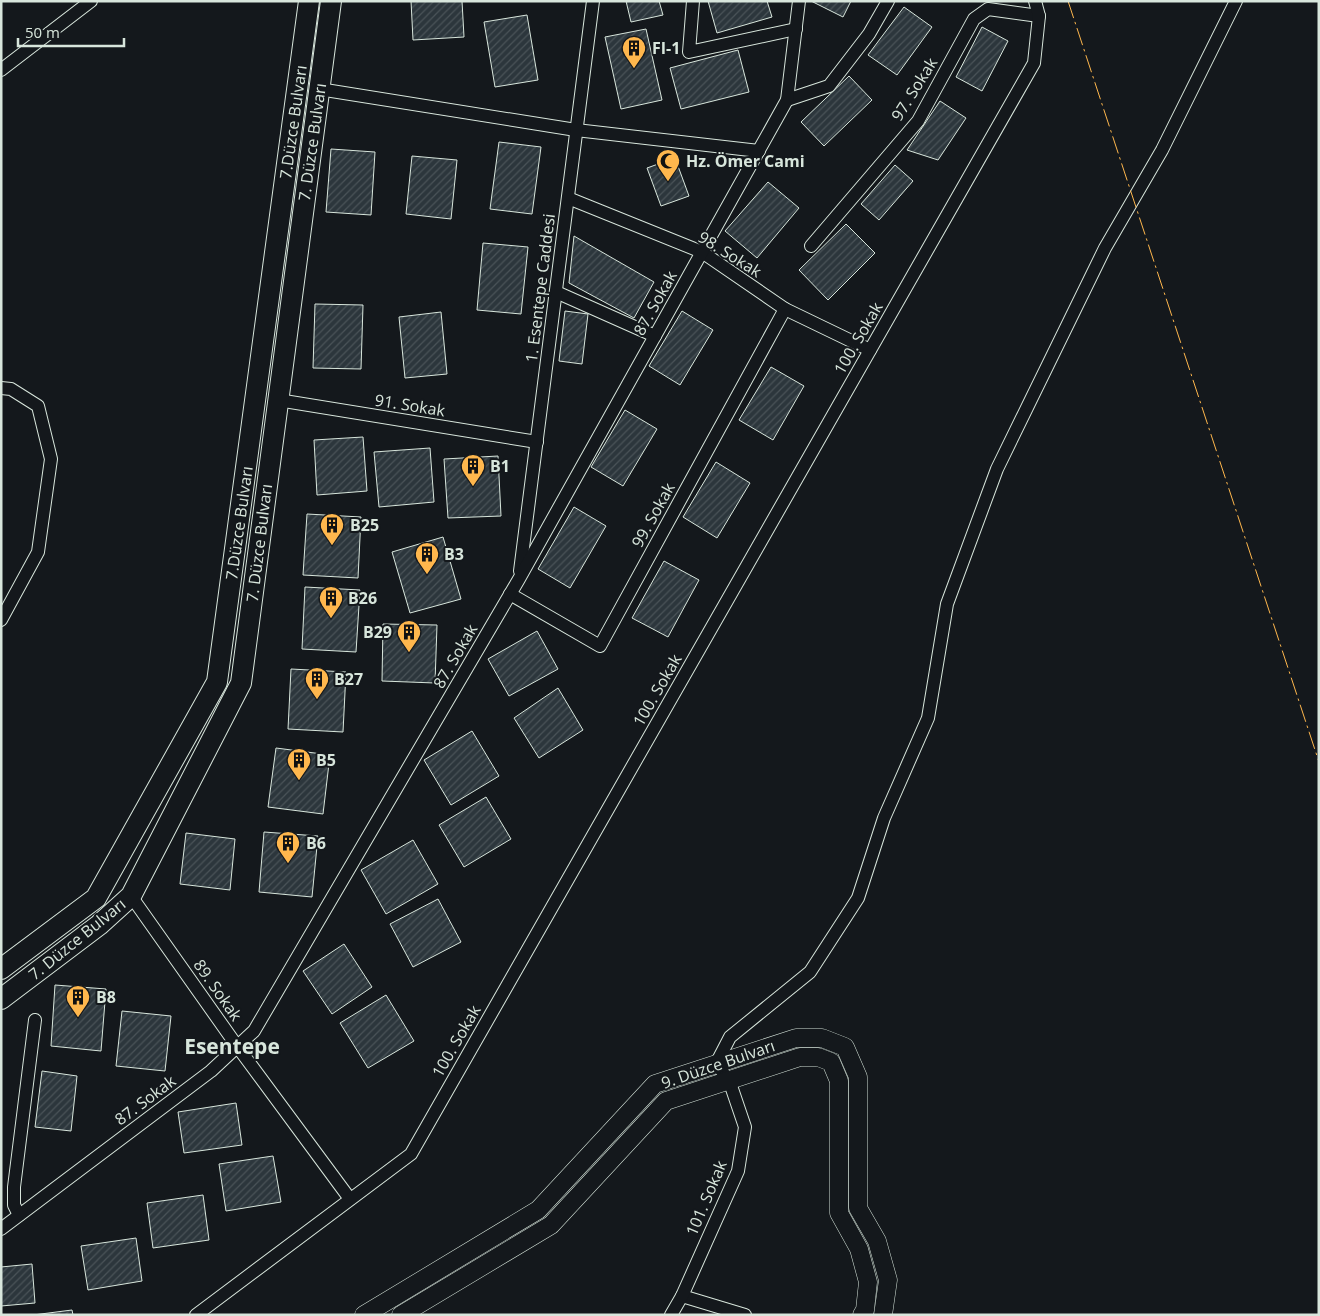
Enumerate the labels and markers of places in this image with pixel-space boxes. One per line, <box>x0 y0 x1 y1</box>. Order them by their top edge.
building icon: FI-1 <box>621 35 647 69</box>
place label: FI-1 <box>652 37 680 59</box>
mosque icon: Hz. Ömer Cami <box>655 148 681 182</box>
place label: Hz. Ömer Cami <box>686 150 805 172</box>
building icon: B1 <box>460 453 486 487</box>
place label: B1 <box>490 455 510 477</box>
building icon: B25 <box>319 512 345 546</box>
place label: B25 <box>350 514 379 536</box>
building icon: B3 <box>414 541 440 575</box>
place label: B3 <box>444 543 464 565</box>
building icon: B26 <box>318 585 344 619</box>
place label: B26 <box>348 587 377 609</box>
building icon: B29 <box>396 619 422 653</box>
place label: B29 <box>363 621 392 643</box>
building icon: B27 <box>304 666 330 700</box>
place label: B27 <box>334 668 363 690</box>
building icon: B5 <box>286 747 312 781</box>
place label: B5 <box>316 749 336 771</box>
building icon: B6 <box>275 830 301 864</box>
place label: B6 <box>306 832 326 854</box>
building icon: B8 <box>65 984 91 1018</box>
place label: B8 <box>96 986 116 1008</box>

